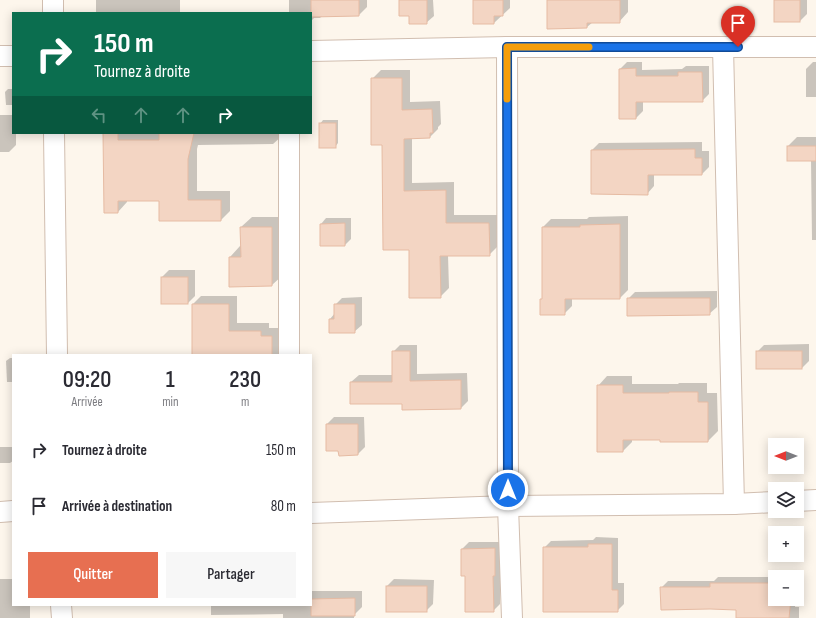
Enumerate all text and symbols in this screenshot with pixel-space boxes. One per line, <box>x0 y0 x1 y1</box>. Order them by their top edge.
pin <box>721 6 755 47</box>
icon: arrive <box>727 12 749 34</box>
text: 150 m <box>94 27 154 60</box>
icon: right <box>28 28 80 80</box>
text: Tournez à droite <box>94 61 190 82</box>
icon: left <box>88 104 110 126</box>
icon: ahead <box>130 104 152 126</box>
icon: ahead <box>172 104 194 126</box>
icon: right <box>214 104 236 126</box>
text: 09:20 <box>63 365 111 394</box>
text: 1 <box>166 365 175 394</box>
text: 230 <box>229 365 261 394</box>
text: Arrivée <box>72 394 103 410</box>
text: min <box>162 394 178 410</box>
text: m <box>241 394 249 410</box>
north arrow <box>768 438 804 474</box>
map controls <box>768 438 804 606</box>
icon: right <box>28 439 50 461</box>
text: Tournez à droite <box>62 441 147 460</box>
text: 150 m <box>266 441 296 460</box>
position arrow <box>487 469 529 511</box>
button: layers <box>768 482 804 518</box>
icon: arrive <box>28 495 50 517</box>
text: Arrivée à destination <box>62 497 172 516</box>
text: 80 m <box>271 497 296 516</box>
button: + <box>768 526 804 562</box>
button: Quitter <box>28 552 158 598</box>
button: Partager <box>166 552 296 598</box>
button: − <box>768 570 804 606</box>

